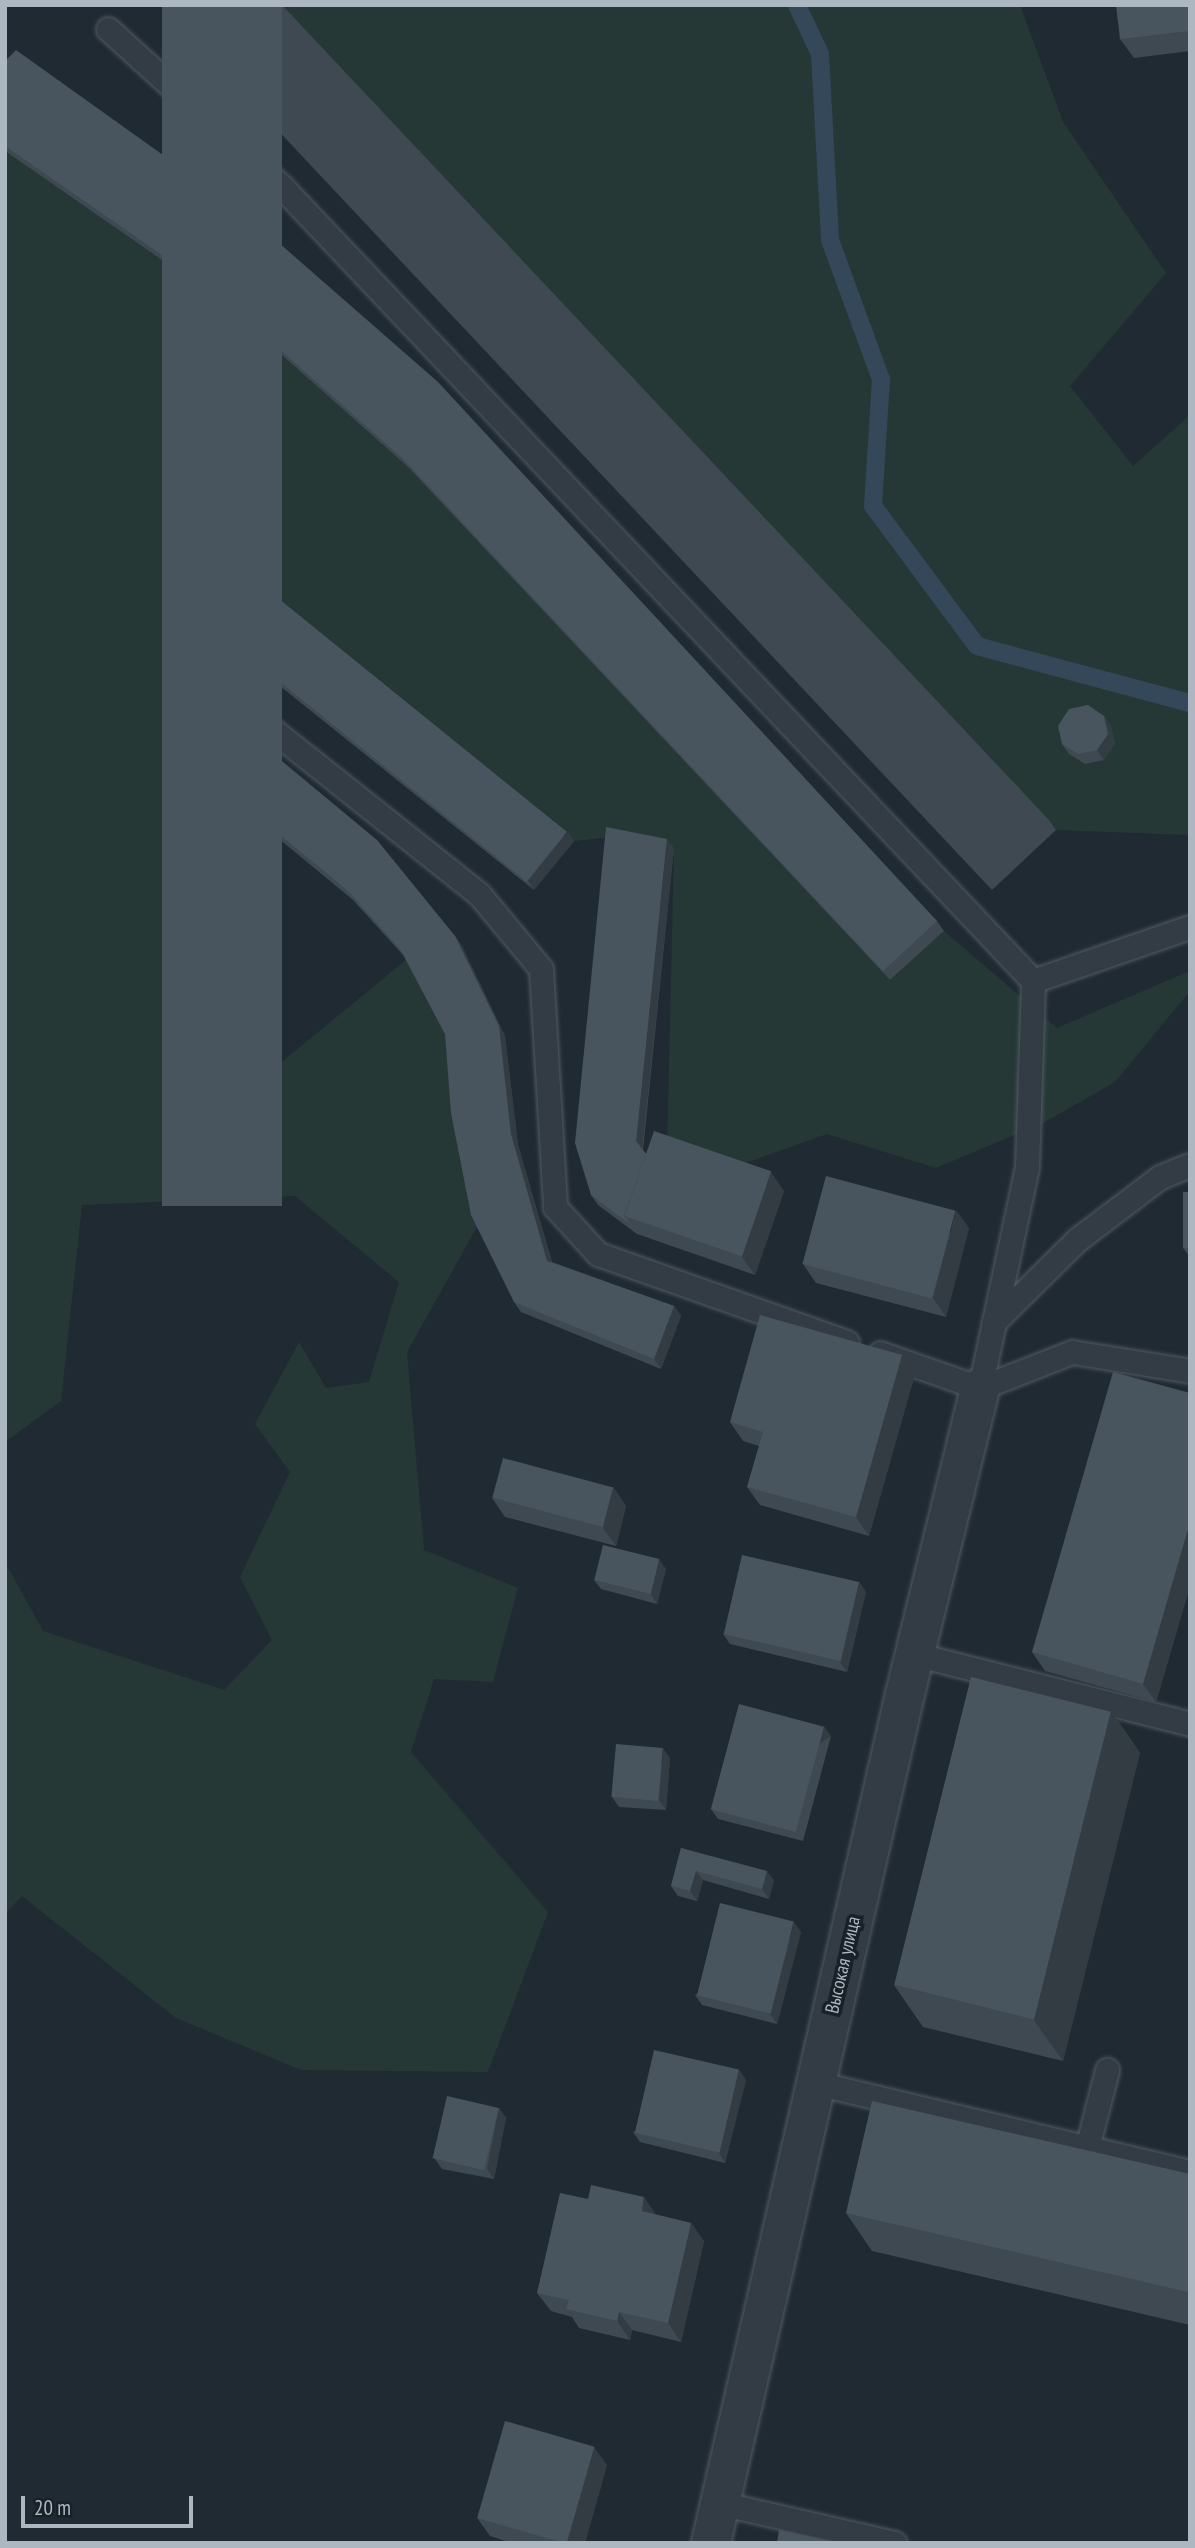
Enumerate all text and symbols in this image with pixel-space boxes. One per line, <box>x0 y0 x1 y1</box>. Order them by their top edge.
street label: Высокая улица <box>821 1914 865 2016</box>
scale bar <box>24 2482 196 2526</box>
text: 20 m <box>34 2494 71 2521</box>

